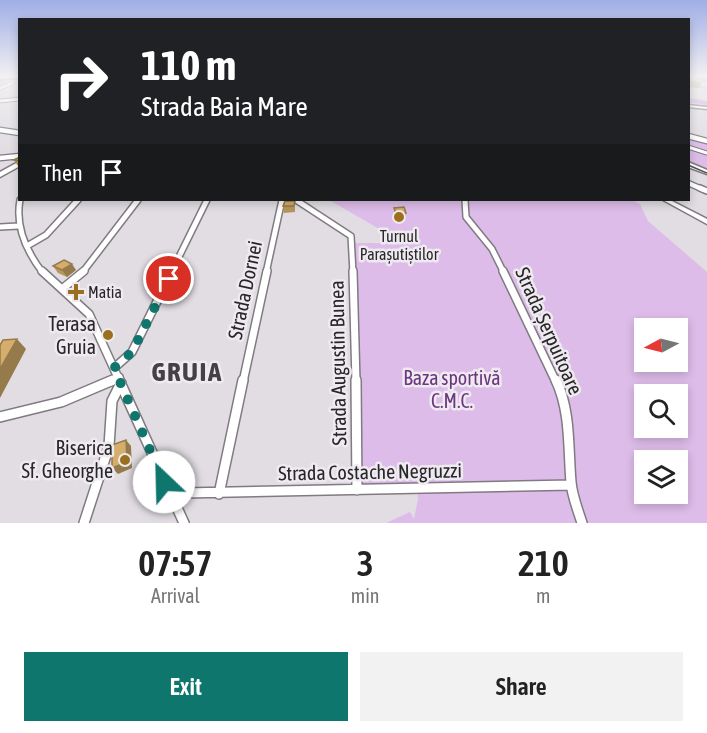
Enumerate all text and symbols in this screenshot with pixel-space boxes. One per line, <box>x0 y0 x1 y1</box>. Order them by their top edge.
text: 110 m <box>141 41 236 89</box>
icon: right <box>42 42 120 120</box>
text: Strada Baia Mare <box>141 91 308 122</box>
icon: arrive <box>95 156 128 189</box>
text: Then <box>42 160 83 186</box>
marker: Turnul Parașutiștilor <box>392 210 406 224</box>
place label: Turnul Parașutiștilor <box>360 227 439 264</box>
street label: Strada Dornei <box>223 238 266 341</box>
pin <box>143 253 194 304</box>
icon: arrive <box>152 262 185 295</box>
street label: Strada Șerpuitoare <box>511 264 588 398</box>
street label: Strada Augustin Bunea <box>325 280 350 446</box>
place label: Matia <box>88 283 122 301</box>
marker: Matia <box>69 285 83 299</box>
place label: Terasa Gruia <box>48 312 96 358</box>
north arrow <box>634 318 688 372</box>
map controls <box>634 318 688 504</box>
marker: Terasa Gruia <box>101 328 115 342</box>
district label: GRUIA <box>151 356 223 387</box>
park label: Baza sportivă C.M.C. <box>403 366 501 412</box>
button: search <box>634 384 688 438</box>
place label: Biserica Sf. Gheorghe <box>21 436 113 482</box>
position arrow <box>132 450 196 514</box>
button: layers <box>634 450 688 504</box>
marker: Biserica Sf. Gheorghe <box>118 453 132 467</box>
street label: Strada Costache Negruzzi <box>278 458 462 485</box>
text: 07:57 <box>138 542 212 584</box>
text: 3 <box>357 542 374 584</box>
text: 210 <box>518 542 569 584</box>
text: Arrival <box>151 584 200 607</box>
text: min <box>351 584 380 607</box>
text: m <box>536 584 550 607</box>
button: Exit <box>24 652 348 721</box>
button: Share <box>360 652 683 721</box>

